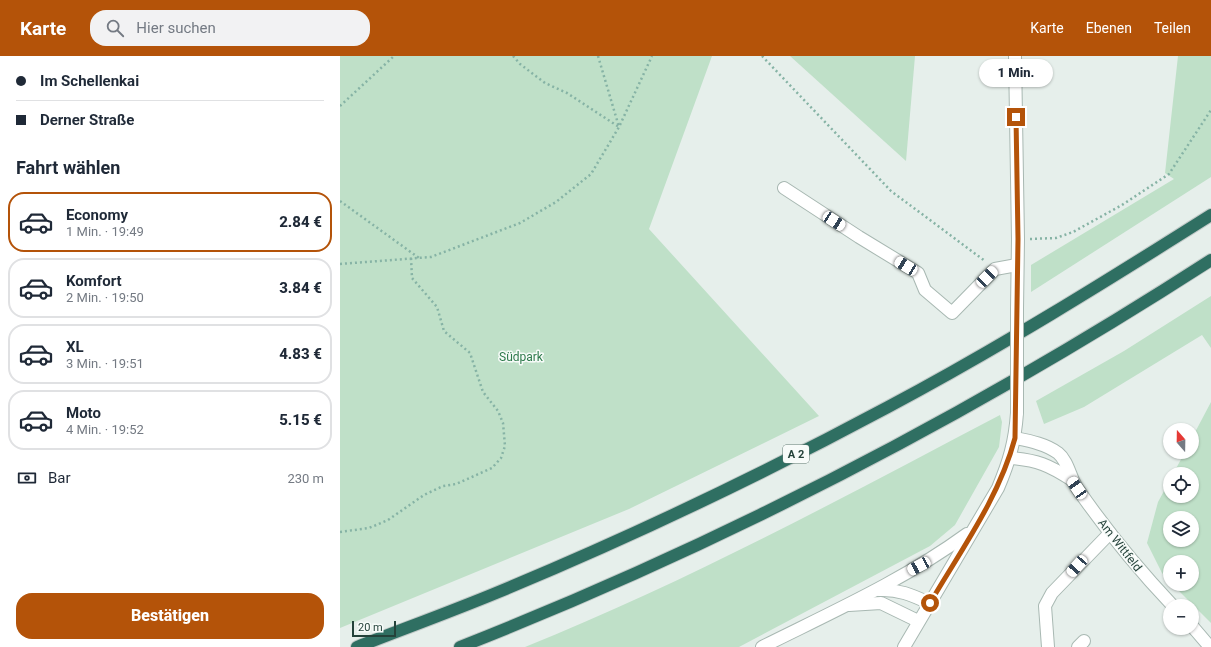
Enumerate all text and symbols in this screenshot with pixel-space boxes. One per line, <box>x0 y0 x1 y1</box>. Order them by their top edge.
search box <box>90 10 370 46</box>
text: Karte <box>20 17 66 40</box>
icon: search <box>104 17 126 39</box>
text: Hier suchen <box>136 19 216 37</box>
text: Karte <box>1030 20 1064 36</box>
text: Ebenen <box>1086 20 1132 36</box>
text: Teilen <box>1154 20 1191 36</box>
callout: 1 Min. <box>979 59 1053 87</box>
text: 1 Min. <box>998 65 1034 80</box>
text: Im Schellenkai <box>40 72 139 90</box>
route end <box>1007 108 1025 126</box>
text: Derner Straße <box>40 111 134 129</box>
text: Fahrt wählen <box>16 157 120 178</box>
icon: car <box>18 204 54 240</box>
text: Economy <box>66 206 128 224</box>
car <box>821 209 847 233</box>
text: 2.84 € <box>279 213 322 231</box>
text: 1 Min. · 19:49 <box>66 224 144 239</box>
car <box>893 255 919 277</box>
car <box>974 264 1000 290</box>
icon: car <box>18 270 54 306</box>
text: Komfort <box>66 272 122 290</box>
text: 3.84 € <box>279 279 322 297</box>
text: 2 Min. · 19:50 <box>66 290 144 305</box>
icon: car <box>18 336 54 372</box>
text: XL <box>66 338 84 356</box>
text: 4.83 € <box>279 345 322 363</box>
park label: Südpark <box>499 350 544 364</box>
text: 3 Min. · 19:51 <box>66 356 144 371</box>
icon: car <box>18 402 54 438</box>
text: Moto <box>66 404 101 422</box>
text: 5.15 € <box>279 411 322 429</box>
text: 4 Min. · 19:52 <box>66 422 144 437</box>
north arrow <box>1163 423 1199 459</box>
map controls <box>1163 423 1199 635</box>
road number: A 2 <box>783 445 809 463</box>
icon: cash <box>16 467 38 489</box>
button: locate <box>1163 467 1199 503</box>
text: Bar <box>48 469 71 487</box>
text: 230 m <box>287 471 324 486</box>
car <box>1065 475 1089 501</box>
button: layers <box>1163 511 1199 547</box>
street label: Am Wittfeld <box>1095 516 1145 574</box>
car <box>1065 553 1089 579</box>
car <box>906 555 932 577</box>
button: + <box>1163 555 1199 591</box>
button: Bestätigen <box>16 593 324 639</box>
route start <box>921 594 939 612</box>
button: − <box>1163 599 1199 635</box>
scale bar <box>352 619 396 638</box>
text: 20 m <box>358 621 383 634</box>

